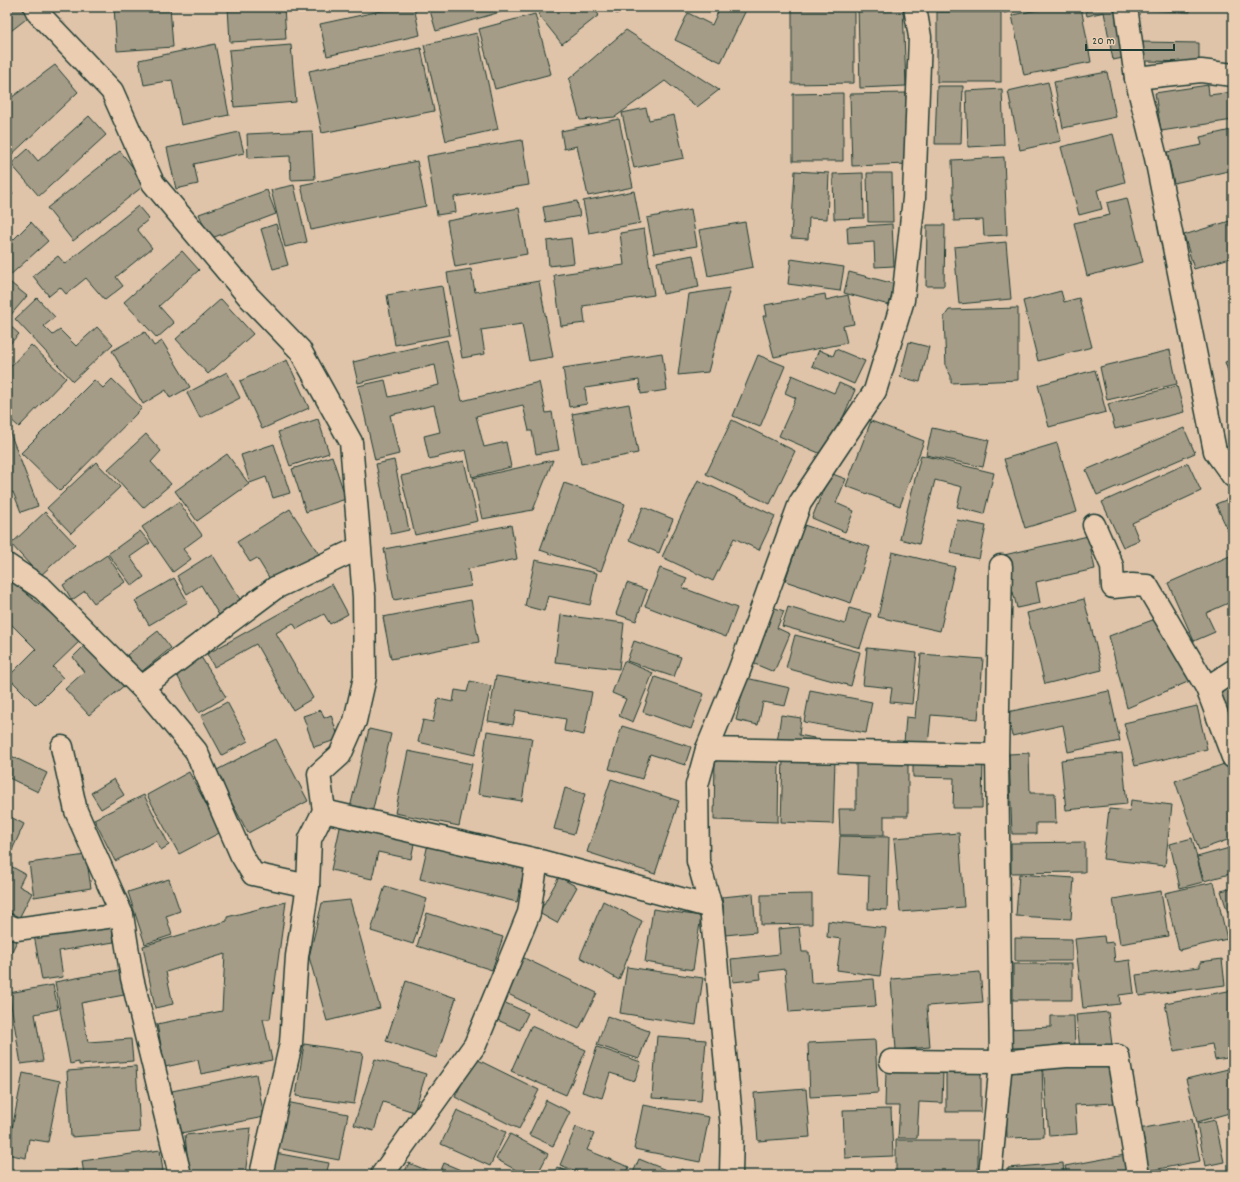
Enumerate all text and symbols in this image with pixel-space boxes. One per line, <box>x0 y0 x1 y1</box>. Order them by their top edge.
scale bar <box>1086 26 1174 52</box>
text: 20 m <box>1092 33 1115 50</box>

